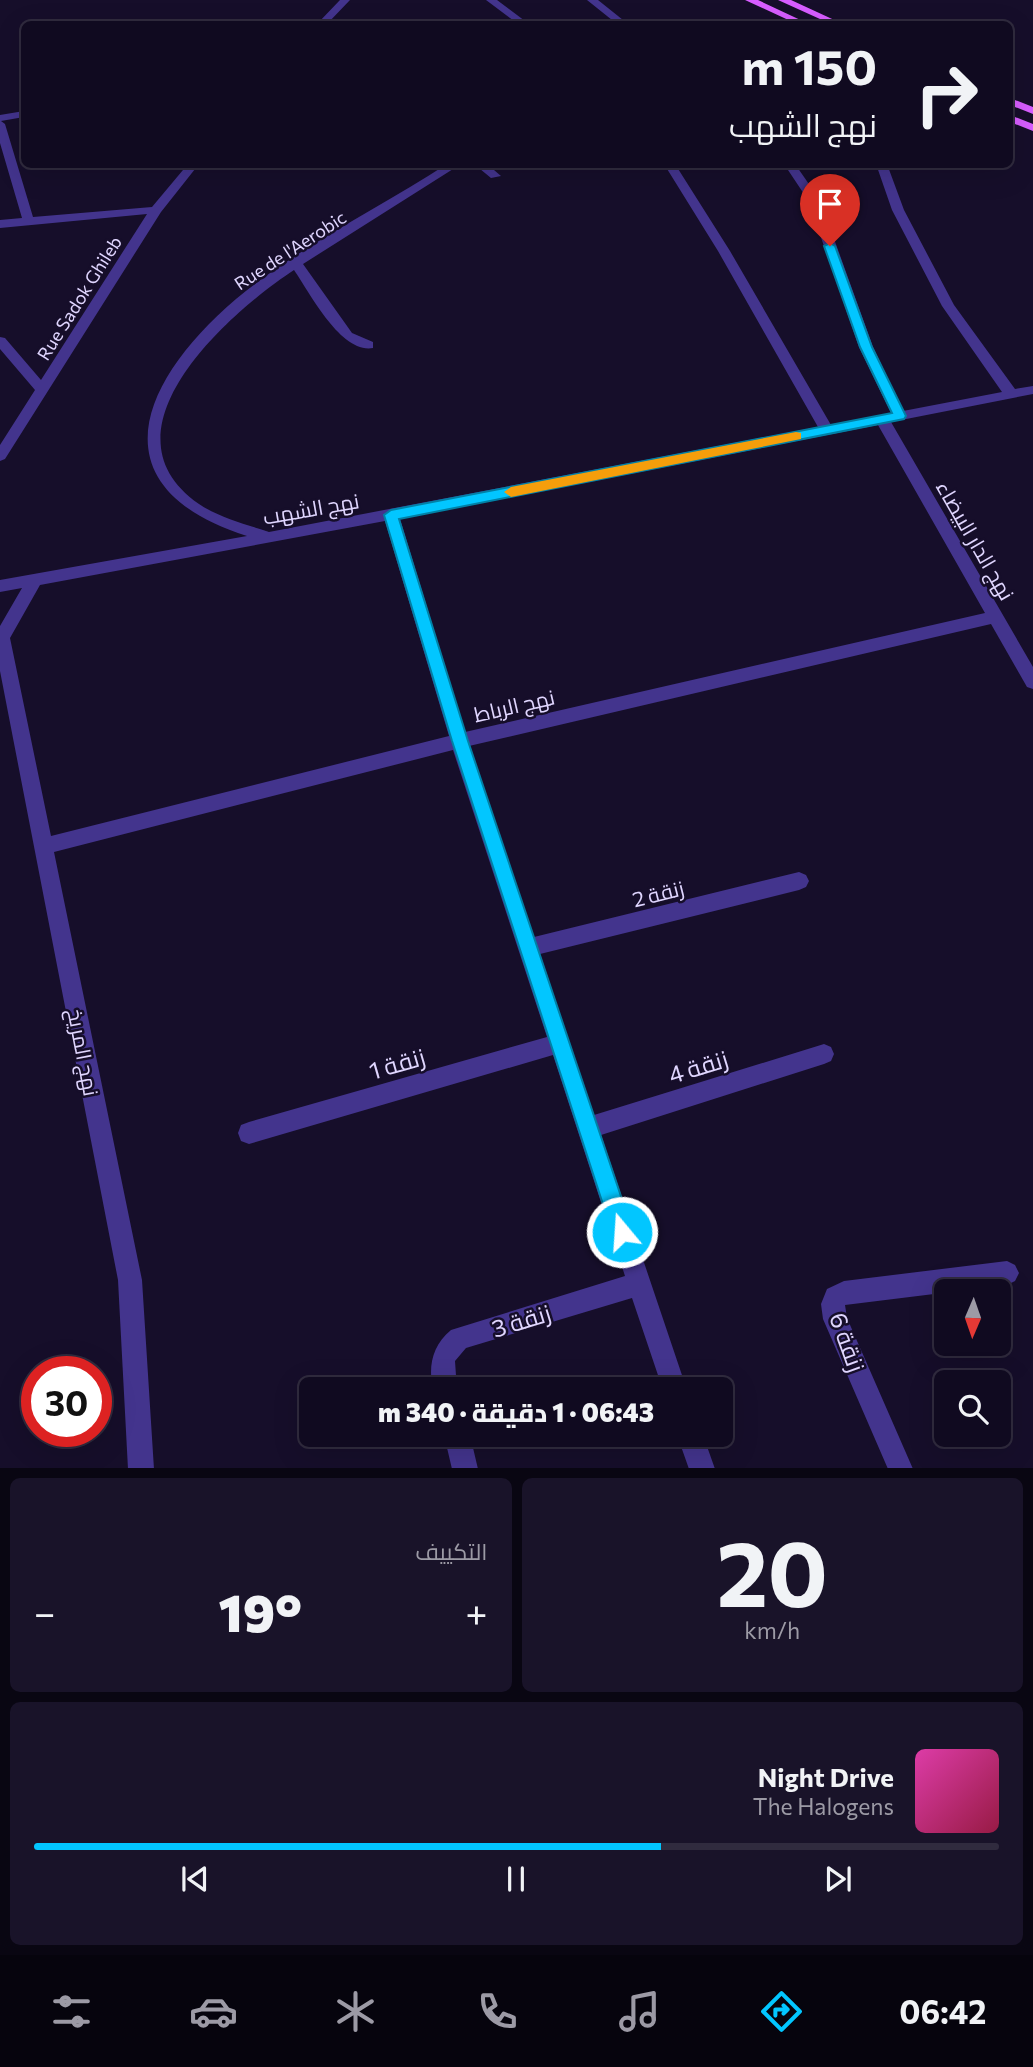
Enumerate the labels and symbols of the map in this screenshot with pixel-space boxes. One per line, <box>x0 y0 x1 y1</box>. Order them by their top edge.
pin <box>800 174 860 246</box>
street label: Rue de l'Aerobic <box>230 206 350 294</box>
street label: Rue Sadok Ghileb <box>32 232 126 364</box>
street label: نهج الدار البيضاء <box>929 476 1020 606</box>
street label: نهج الشهب <box>261 487 362 532</box>
street label: نهج الرباط <box>471 684 558 729</box>
street label: زنقة 2 <box>630 875 687 912</box>
street label: نهج المريخ <box>60 1006 105 1099</box>
street label: زنقة 1 <box>366 1041 428 1085</box>
street label: زنقة 4 <box>665 1043 731 1089</box>
position arrow <box>585 1195 659 1269</box>
north arrow <box>934 1279 1012 1356</box>
street label: زنقة 3 <box>488 1297 554 1343</box>
street label: زنقة 6 <box>824 1308 872 1376</box>
speed limit sign: 30 <box>21 1356 112 1447</box>

